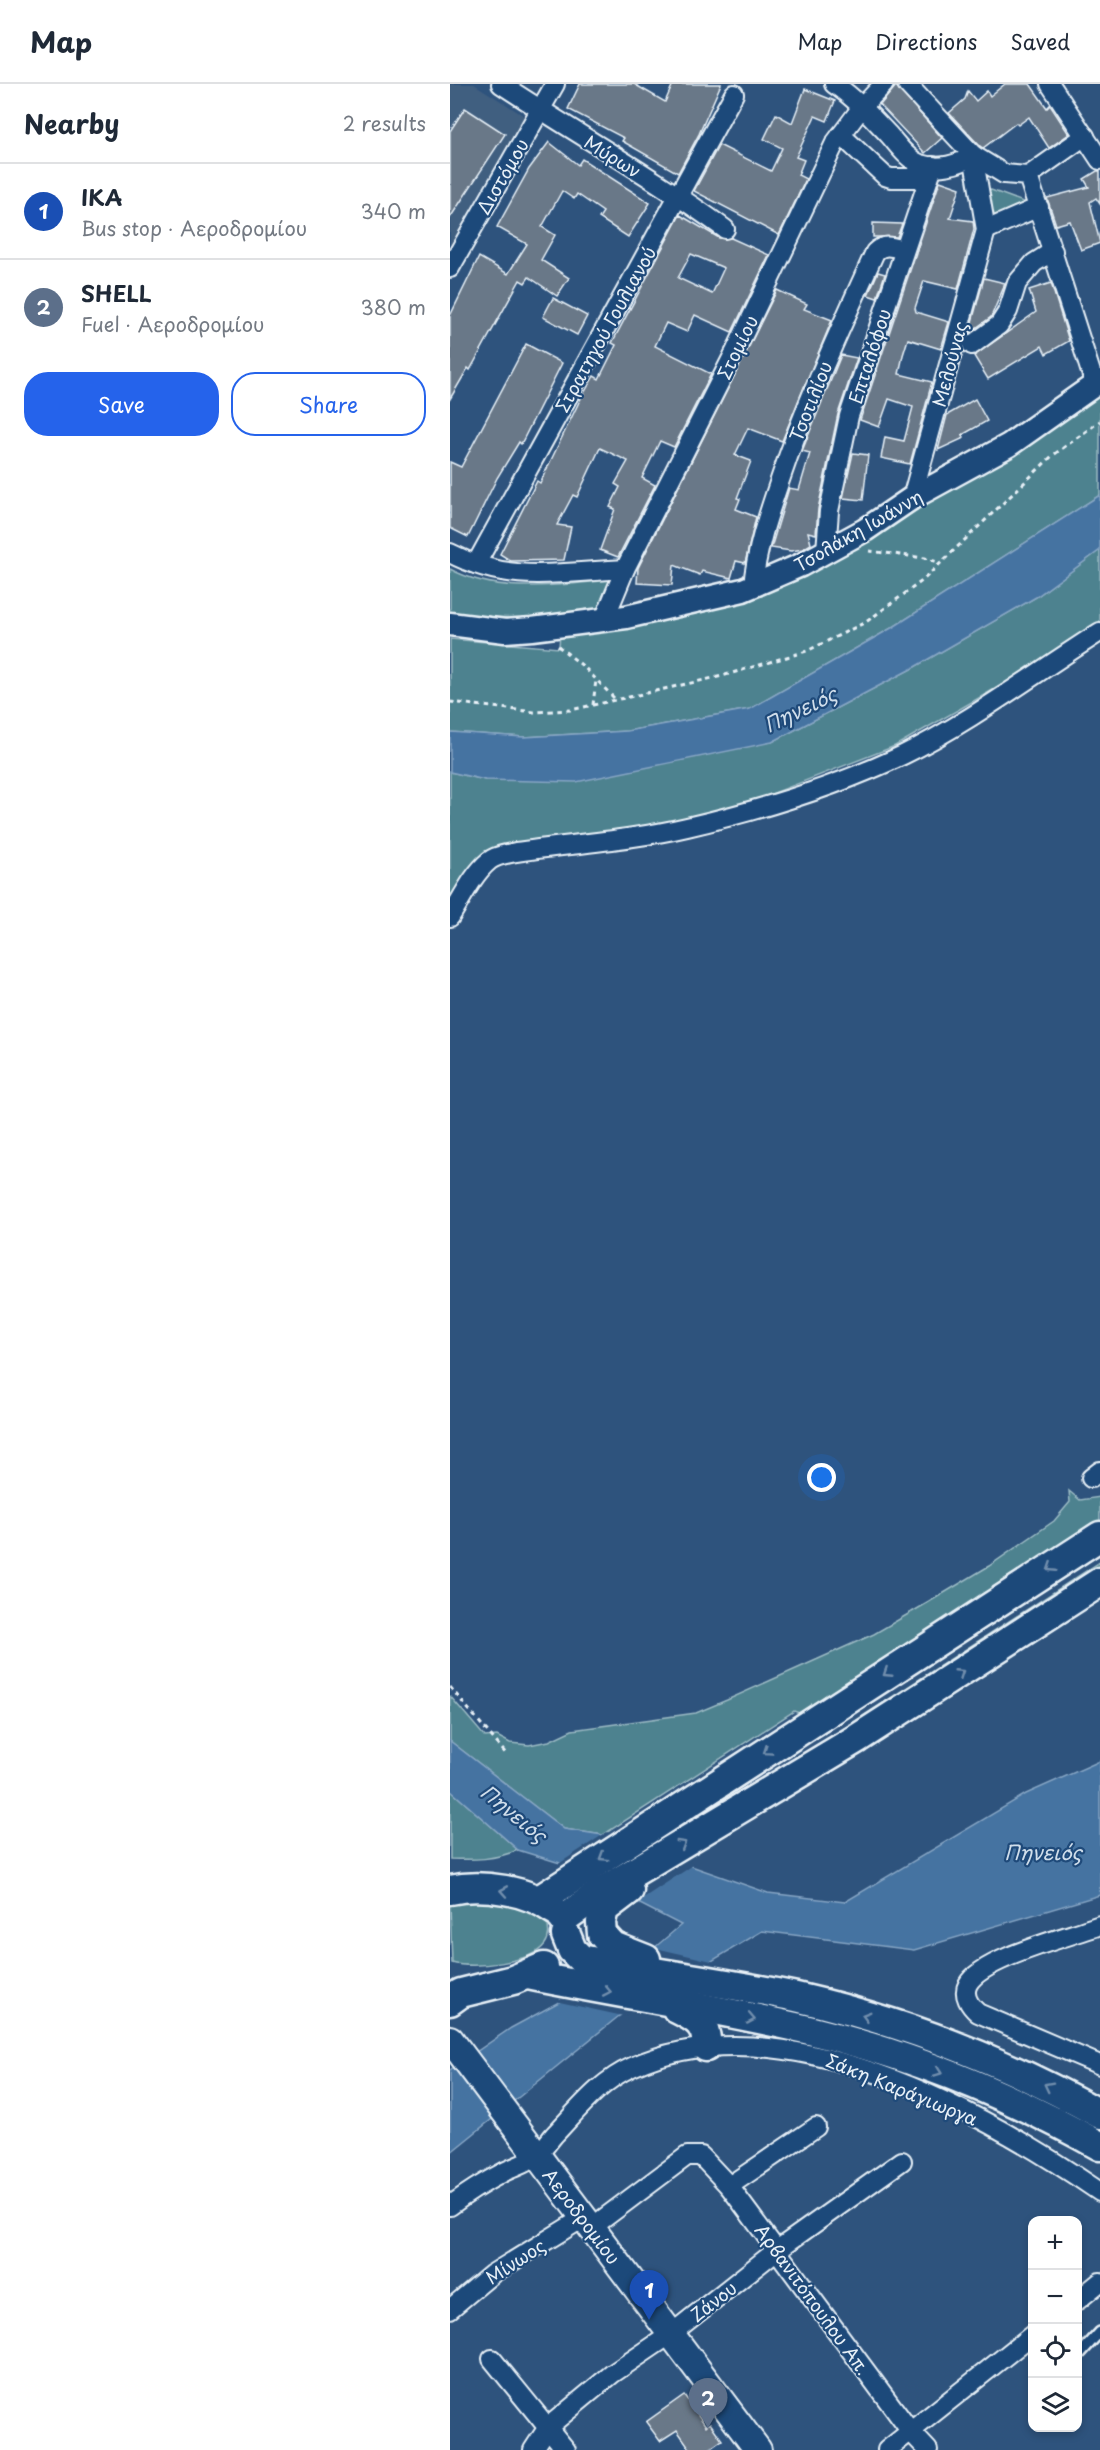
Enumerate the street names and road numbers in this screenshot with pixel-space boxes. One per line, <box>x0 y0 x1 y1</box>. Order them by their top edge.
street label: Μύρων <box>579 128 647 184</box>
street label: Διστόμου <box>469 133 535 219</box>
street label: Στρατηγού Γουλιανού <box>548 241 662 417</box>
street label: Επταλόφου <box>841 305 897 407</box>
street label: Στομίου <box>710 310 764 384</box>
street label: Μελούνας <box>925 318 973 410</box>
street label: Τσοτιλίου <box>782 357 838 445</box>
street label: Τσολάκη Ιωάννη <box>789 482 927 578</box>
street label: Σάκη Καράγιωργα <box>822 2046 982 2132</box>
street label: Αεροδρομίου <box>537 2162 627 2270</box>
street label: Αρβανιτόπουλου Απ. <box>749 2218 877 2380</box>
street label: Μίνωος <box>480 2232 550 2290</box>
street label: Ζάνου <box>684 2274 742 2328</box>

